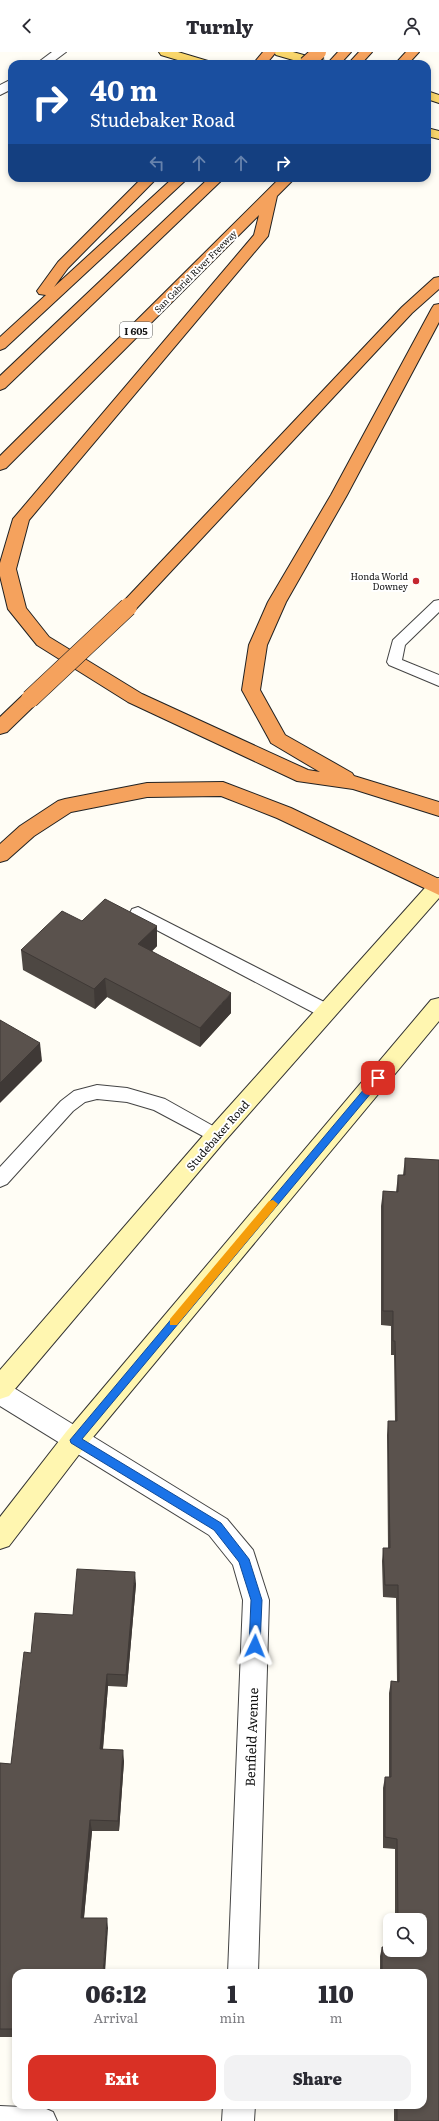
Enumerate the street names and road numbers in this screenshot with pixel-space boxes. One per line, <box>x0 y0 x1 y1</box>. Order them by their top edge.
street label: San Gabriel River Freeway <box>150 226 240 316</box>
road number: I 605 <box>120 322 152 338</box>
street label: Studebaker Road <box>182 1096 252 1174</box>
street label: Benfield Avenue <box>240 1687 262 1787</box>

